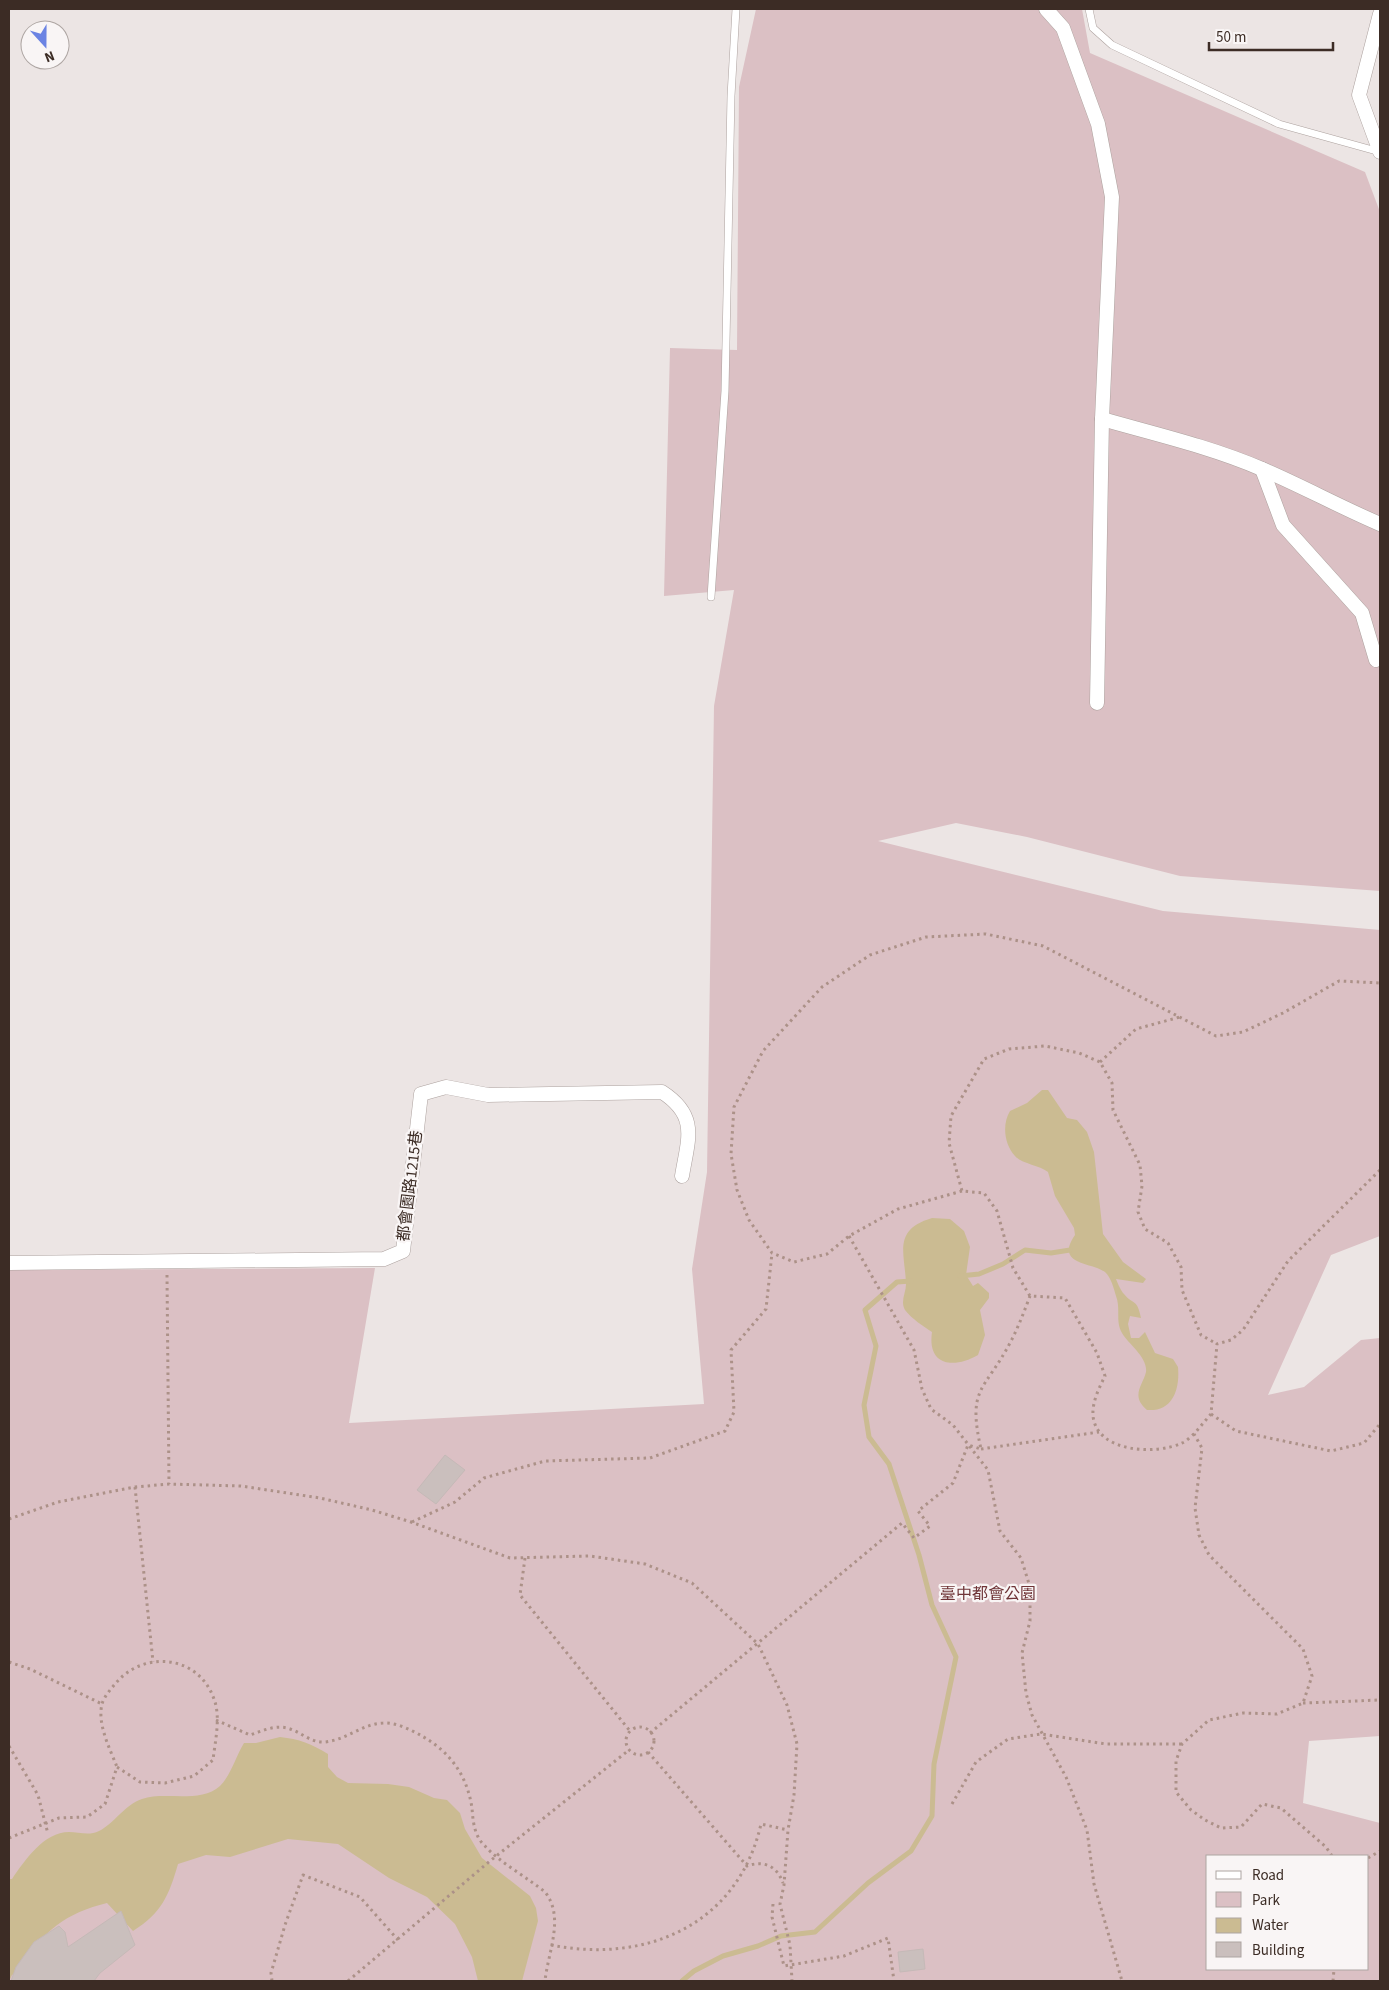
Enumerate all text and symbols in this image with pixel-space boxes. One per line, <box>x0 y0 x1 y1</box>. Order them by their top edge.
north arrow <box>20 20 70 70</box>
scale bar <box>1209 20 1333 52</box>
text: 50 m <box>1216 27 1246 48</box>
text: N <box>41 45 57 67</box>
street label: 都會園路1215巷 <box>392 1129 428 1243</box>
park label: 臺中都會公園 <box>940 1583 1036 1605</box>
legend <box>1206 1855 1369 1970</box>
text: Road <box>1252 1865 1284 1886</box>
text: Park <box>1252 1890 1281 1911</box>
text: Water <box>1252 1915 1289 1936</box>
text: Building <box>1252 1940 1305 1961</box>

